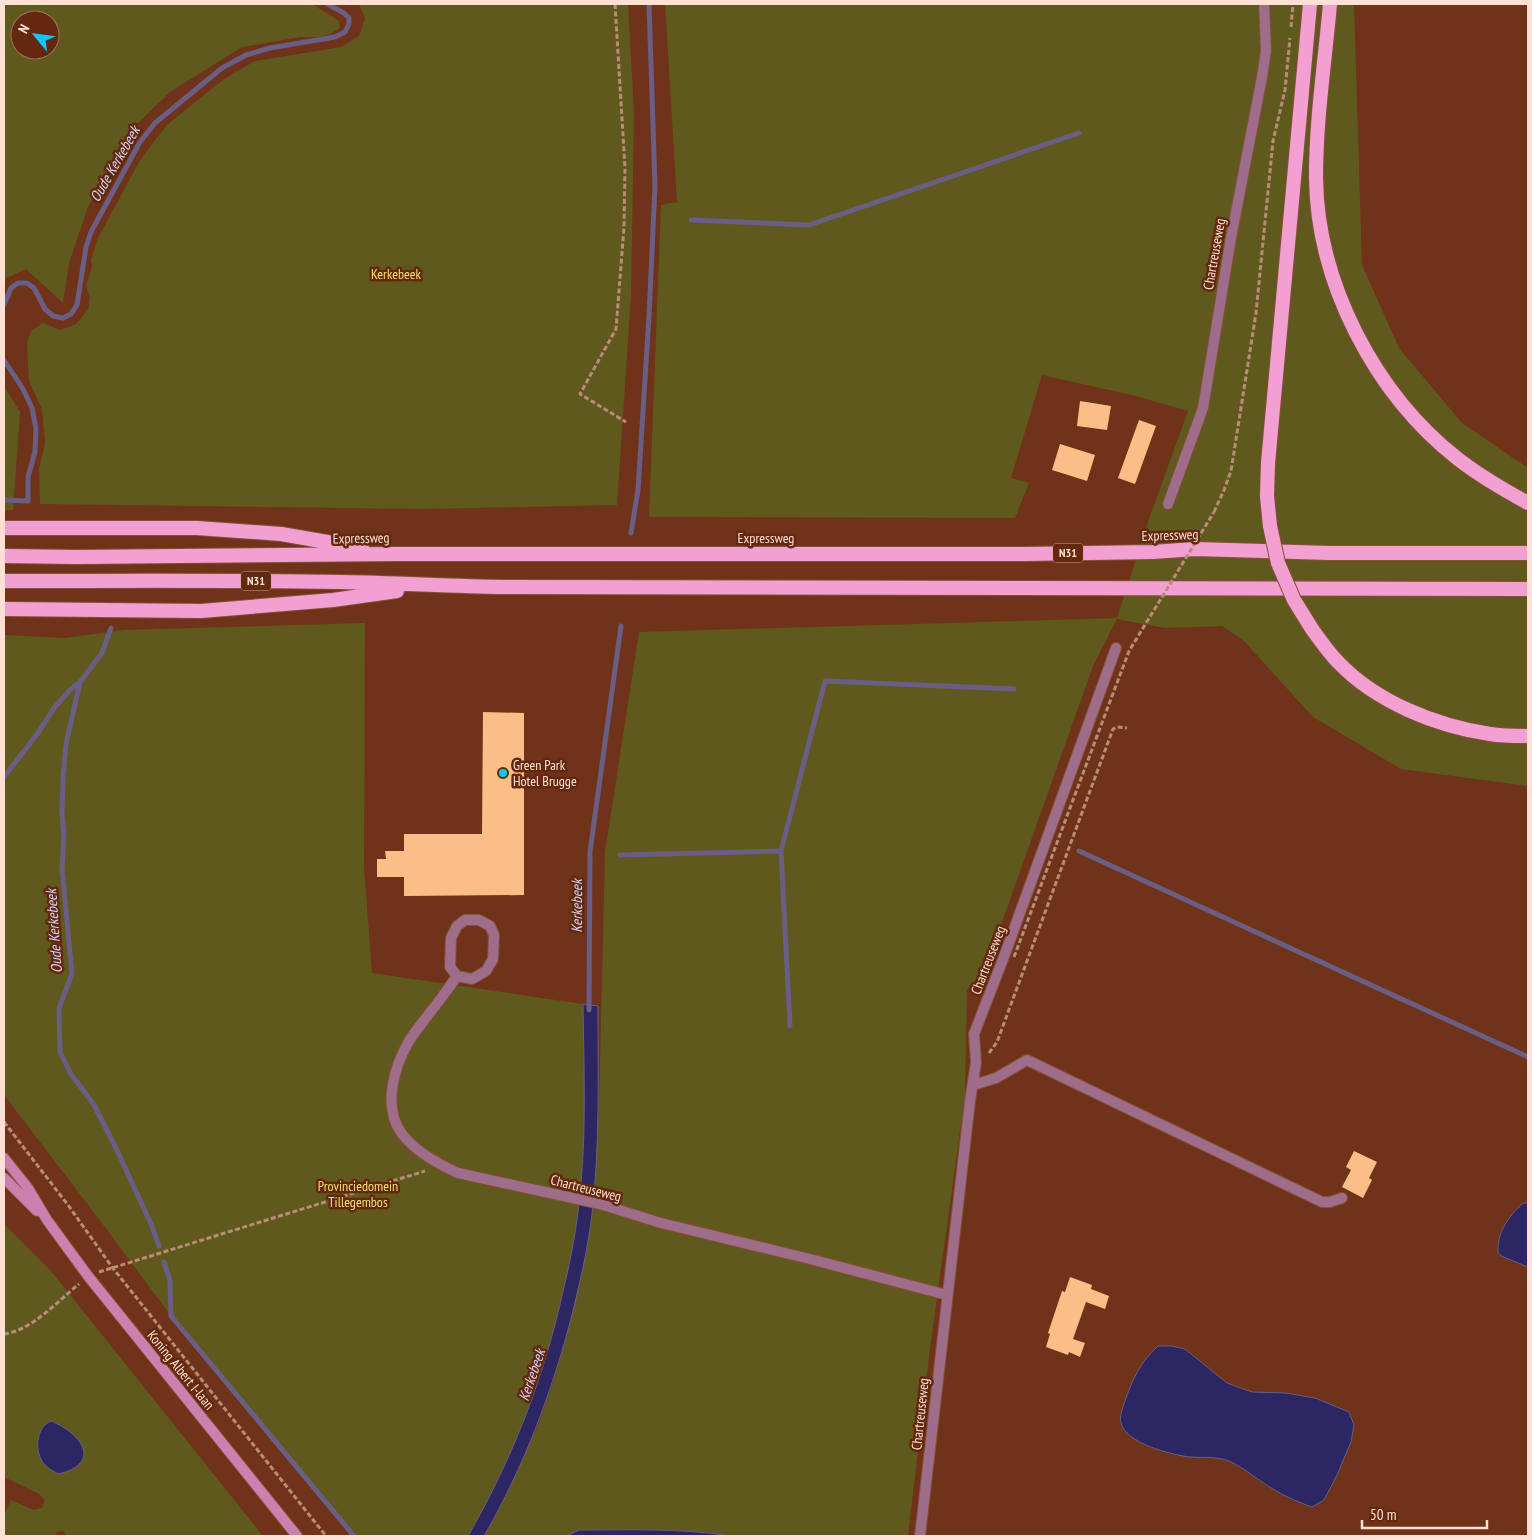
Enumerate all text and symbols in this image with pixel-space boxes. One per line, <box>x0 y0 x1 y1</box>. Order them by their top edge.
north arrow <box>10 10 60 60</box>
text: N <box>14 21 33 36</box>
water label: Oude Kerkebeek <box>85 121 145 205</box>
street label: Chartreuseweg <box>1199 217 1229 291</box>
park label: Kerkebeek <box>371 265 422 283</box>
street label: Expressweg <box>1141 525 1199 545</box>
street label: Expressweg <box>332 529 390 547</box>
street label: Expressweg <box>738 529 794 547</box>
road number: N31 <box>1053 544 1083 562</box>
road number: N31 <box>241 572 271 590</box>
place label: Green Park Hotel Brugge <box>513 756 577 790</box>
marker: Green Park Hotel Brugge <box>497 767 509 779</box>
water label: Kerkebeek <box>567 877 586 933</box>
water label: Oude Kerkebeek <box>41 886 66 974</box>
street label: Chartreuseweg <box>967 923 1009 997</box>
street label: Chartreuseweg <box>549 1171 623 1205</box>
park label: Provinciedomein Tillegembos <box>318 1177 398 1211</box>
street label: Koning Albert I-laan <box>143 1327 219 1413</box>
water label: Kerkebeek <box>514 1344 550 1403</box>
street label: Chartreuseweg <box>907 1377 933 1451</box>
scale bar <box>1362 1498 1487 1530</box>
text: 50 m <box>1370 1505 1396 1524</box>

